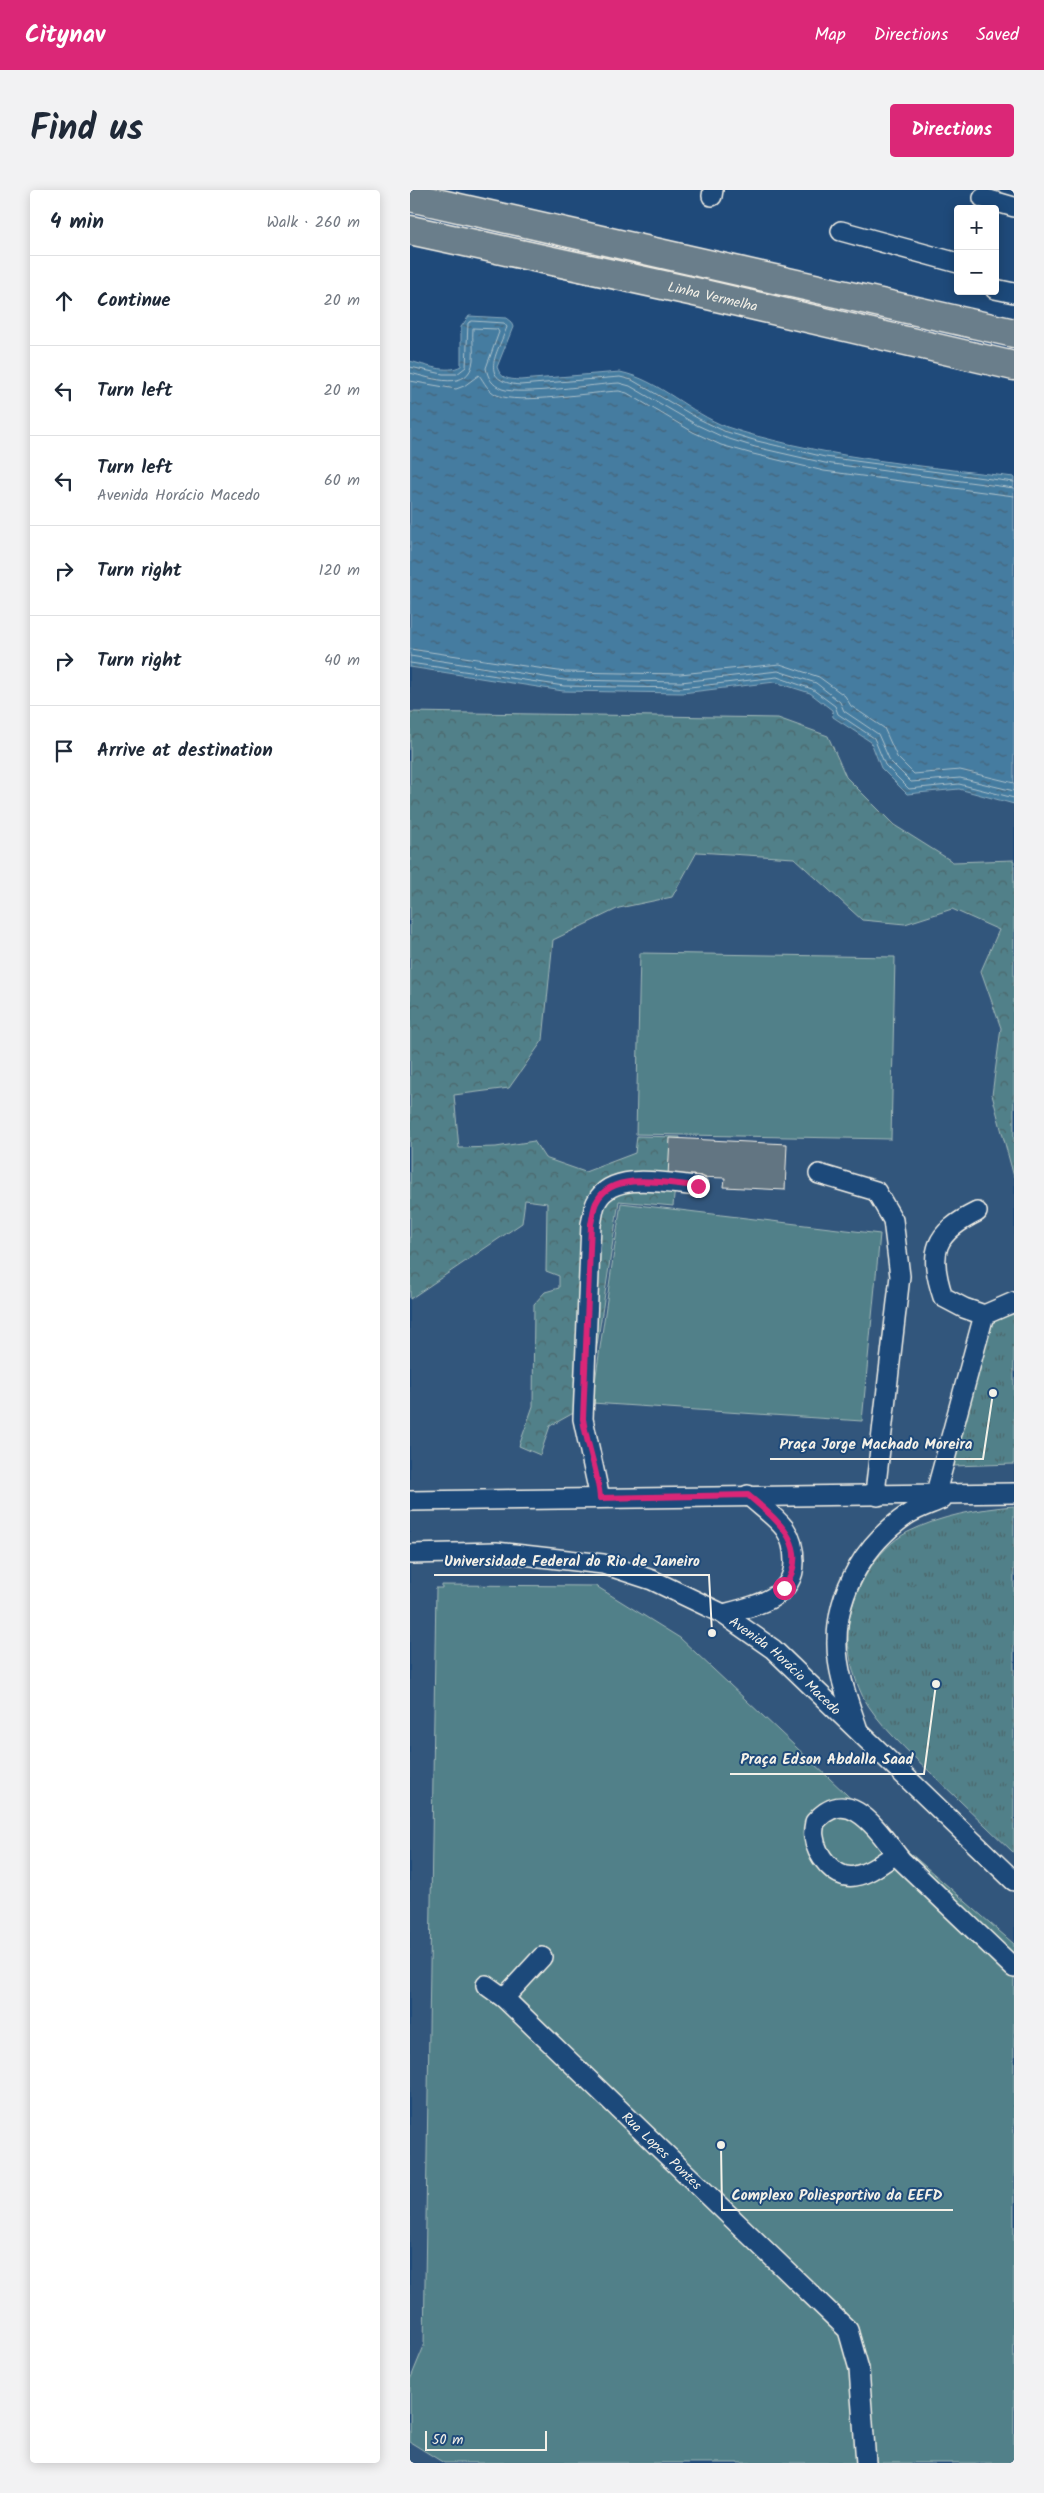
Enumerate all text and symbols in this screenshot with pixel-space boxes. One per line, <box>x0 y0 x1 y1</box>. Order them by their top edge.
text: Citynav <box>25 16 105 55</box>
text: Map <box>814 21 846 50</box>
text: Directions <box>874 21 948 50</box>
text: Saved <box>976 21 1019 50</box>
text: Find us <box>30 102 143 158</box>
button: Directions <box>890 104 1014 157</box>
map controls <box>954 205 999 295</box>
button: + <box>954 205 999 250</box>
text: 4 min <box>50 206 104 239</box>
text: Walk · 260 m <box>267 210 360 235</box>
button: − <box>954 250 999 295</box>
street label: Linha Vermelha <box>666 276 760 318</box>
text: Continue <box>97 286 170 316</box>
icon: ahead <box>50 287 78 315</box>
text: 20 m <box>324 288 360 313</box>
text: Turn left <box>97 376 172 406</box>
icon: left <box>50 377 78 405</box>
text: 20 m <box>324 378 360 403</box>
text: Turn left <box>97 453 172 483</box>
icon: left <box>50 467 78 495</box>
text: 60 m <box>324 468 360 493</box>
text: Avenida Horácio Macedo <box>97 483 260 508</box>
text: Turn right <box>97 556 182 586</box>
icon: right <box>50 557 78 585</box>
text: 120 m <box>319 558 360 583</box>
text: Turn right <box>97 646 182 676</box>
icon: right <box>50 647 78 675</box>
text: 40 m <box>324 648 360 673</box>
text: Arrive at destination <box>97 736 273 766</box>
icon: arrive <box>50 737 78 765</box>
route end <box>687 1175 710 1198</box>
callout: Praça Jorge Machado Moreira <box>770 1429 983 1459</box>
text: Praça Jorge Machado Moreira <box>779 1433 973 1457</box>
callout: Universidade Federal do Rio de Janeiro <box>434 1545 709 1575</box>
text: Universidade Federal do Rio de Janeiro <box>444 1550 700 1574</box>
route start <box>773 1577 796 1600</box>
street label: Avenida Horácio Macedo <box>724 1611 846 1721</box>
callout: Praça Edson Abdalla Saad <box>730 1744 924 1774</box>
text: Praça Edson Abdalla Saad <box>740 1748 914 1772</box>
street label: Rua Lopes Pontes <box>616 2107 707 2196</box>
callout: Complexo Poliesportivo da EEFD <box>722 2180 953 2210</box>
text: Complexo Poliesportivo da EEFD <box>732 2184 942 2208</box>
scale bar <box>425 2428 548 2451</box>
text: 50 m <box>432 2429 463 2451</box>

